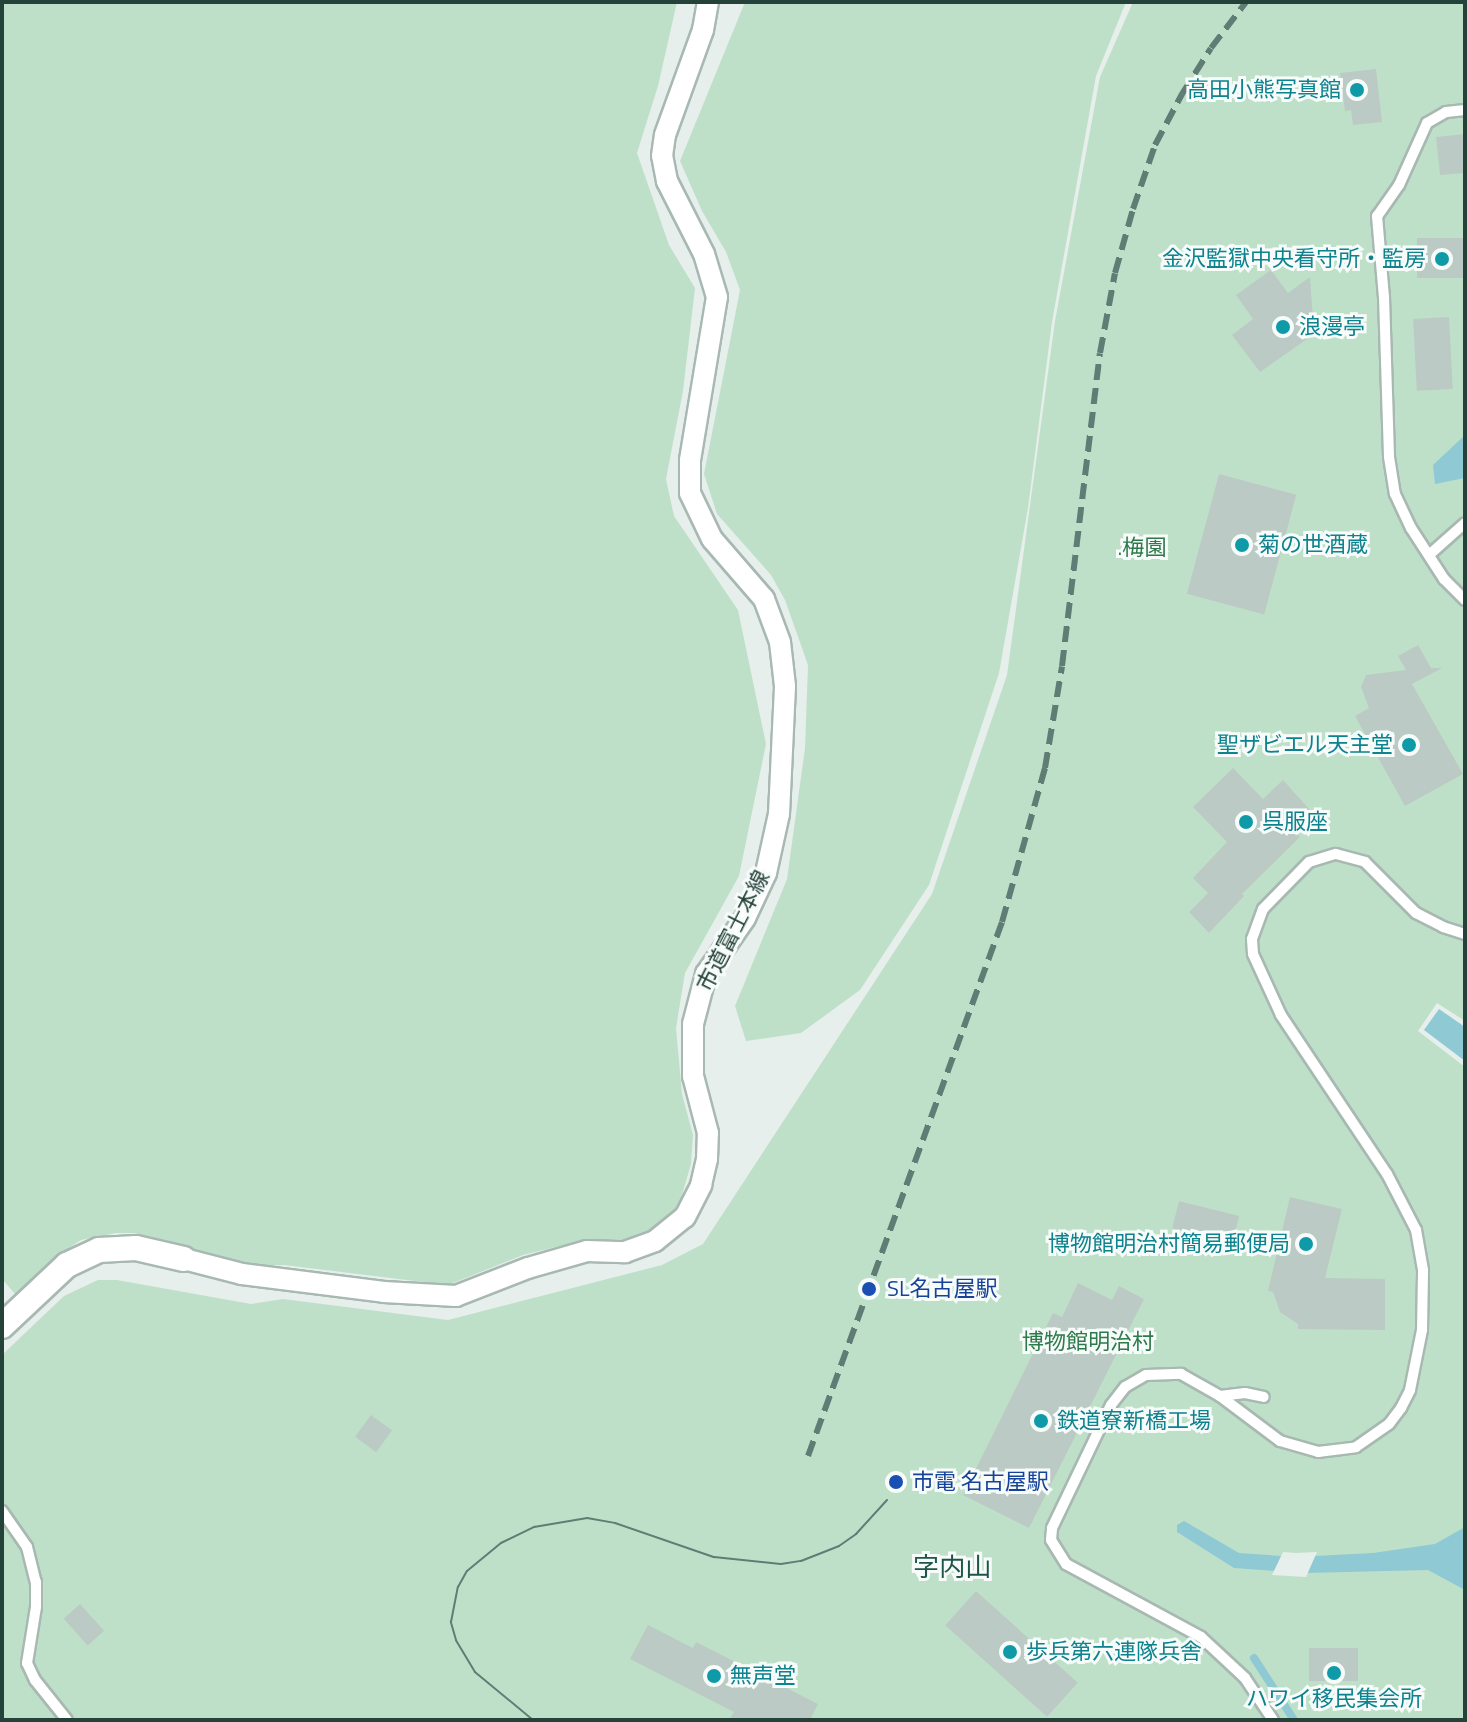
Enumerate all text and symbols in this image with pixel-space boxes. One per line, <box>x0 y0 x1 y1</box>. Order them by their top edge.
place label: 高田小熊写真館 <box>1187 77 1341 103</box>
marker: 高田小熊写真館 <box>1348 81 1366 99</box>
place label: 金沢監獄中央看守所・監房 <box>1162 246 1426 272</box>
marker: 金沢監獄中央看守所・監房 <box>1433 250 1451 268</box>
place label: 浪漫亭 <box>1299 314 1365 340</box>
marker: 浪漫亭 <box>1274 318 1292 336</box>
place label: 菊の世酒蔵 <box>1258 532 1368 558</box>
park label: .梅園 <box>1118 535 1166 561</box>
marker: 菊の世酒蔵 <box>1233 536 1251 554</box>
place label: 聖ザビエル天主堂 <box>1217 732 1393 758</box>
marker: 聖ザビエル天主堂 <box>1400 736 1418 754</box>
place label: 呉服座 <box>1262 809 1328 835</box>
marker: 呉服座 <box>1237 813 1255 831</box>
street label: 市道富士本線 <box>691 866 775 996</box>
place label: 博物館明治村簡易郵便局 <box>1048 1231 1290 1257</box>
marker: 博物館明治村簡易郵便局 <box>1297 1235 1315 1253</box>
place label: SL名古屋駅 <box>887 1276 997 1302</box>
marker: SL名古屋駅 <box>858 1278 880 1300</box>
park label: 博物館明治村 <box>1022 1329 1154 1355</box>
place label: 鉄道寮新橋工場 <box>1057 1408 1211 1434</box>
marker: 鉄道寮新橋工場 <box>1032 1412 1050 1430</box>
place label: 市電 名古屋駅 <box>912 1469 1049 1495</box>
marker: 市電 名古屋駅 <box>887 1473 905 1491</box>
district label: 字内山 <box>913 1551 991 1583</box>
place label: 歩兵第六連隊兵舎 <box>1026 1639 1202 1665</box>
marker: 歩兵第六連隊兵舎 <box>1001 1643 1019 1661</box>
place label: 無声堂 <box>730 1663 796 1689</box>
marker: ハワイ移民集会所 <box>1325 1664 1343 1682</box>
marker: 無声堂 <box>705 1667 723 1685</box>
place label: ハワイ移民集会所 <box>1246 1686 1422 1712</box>

